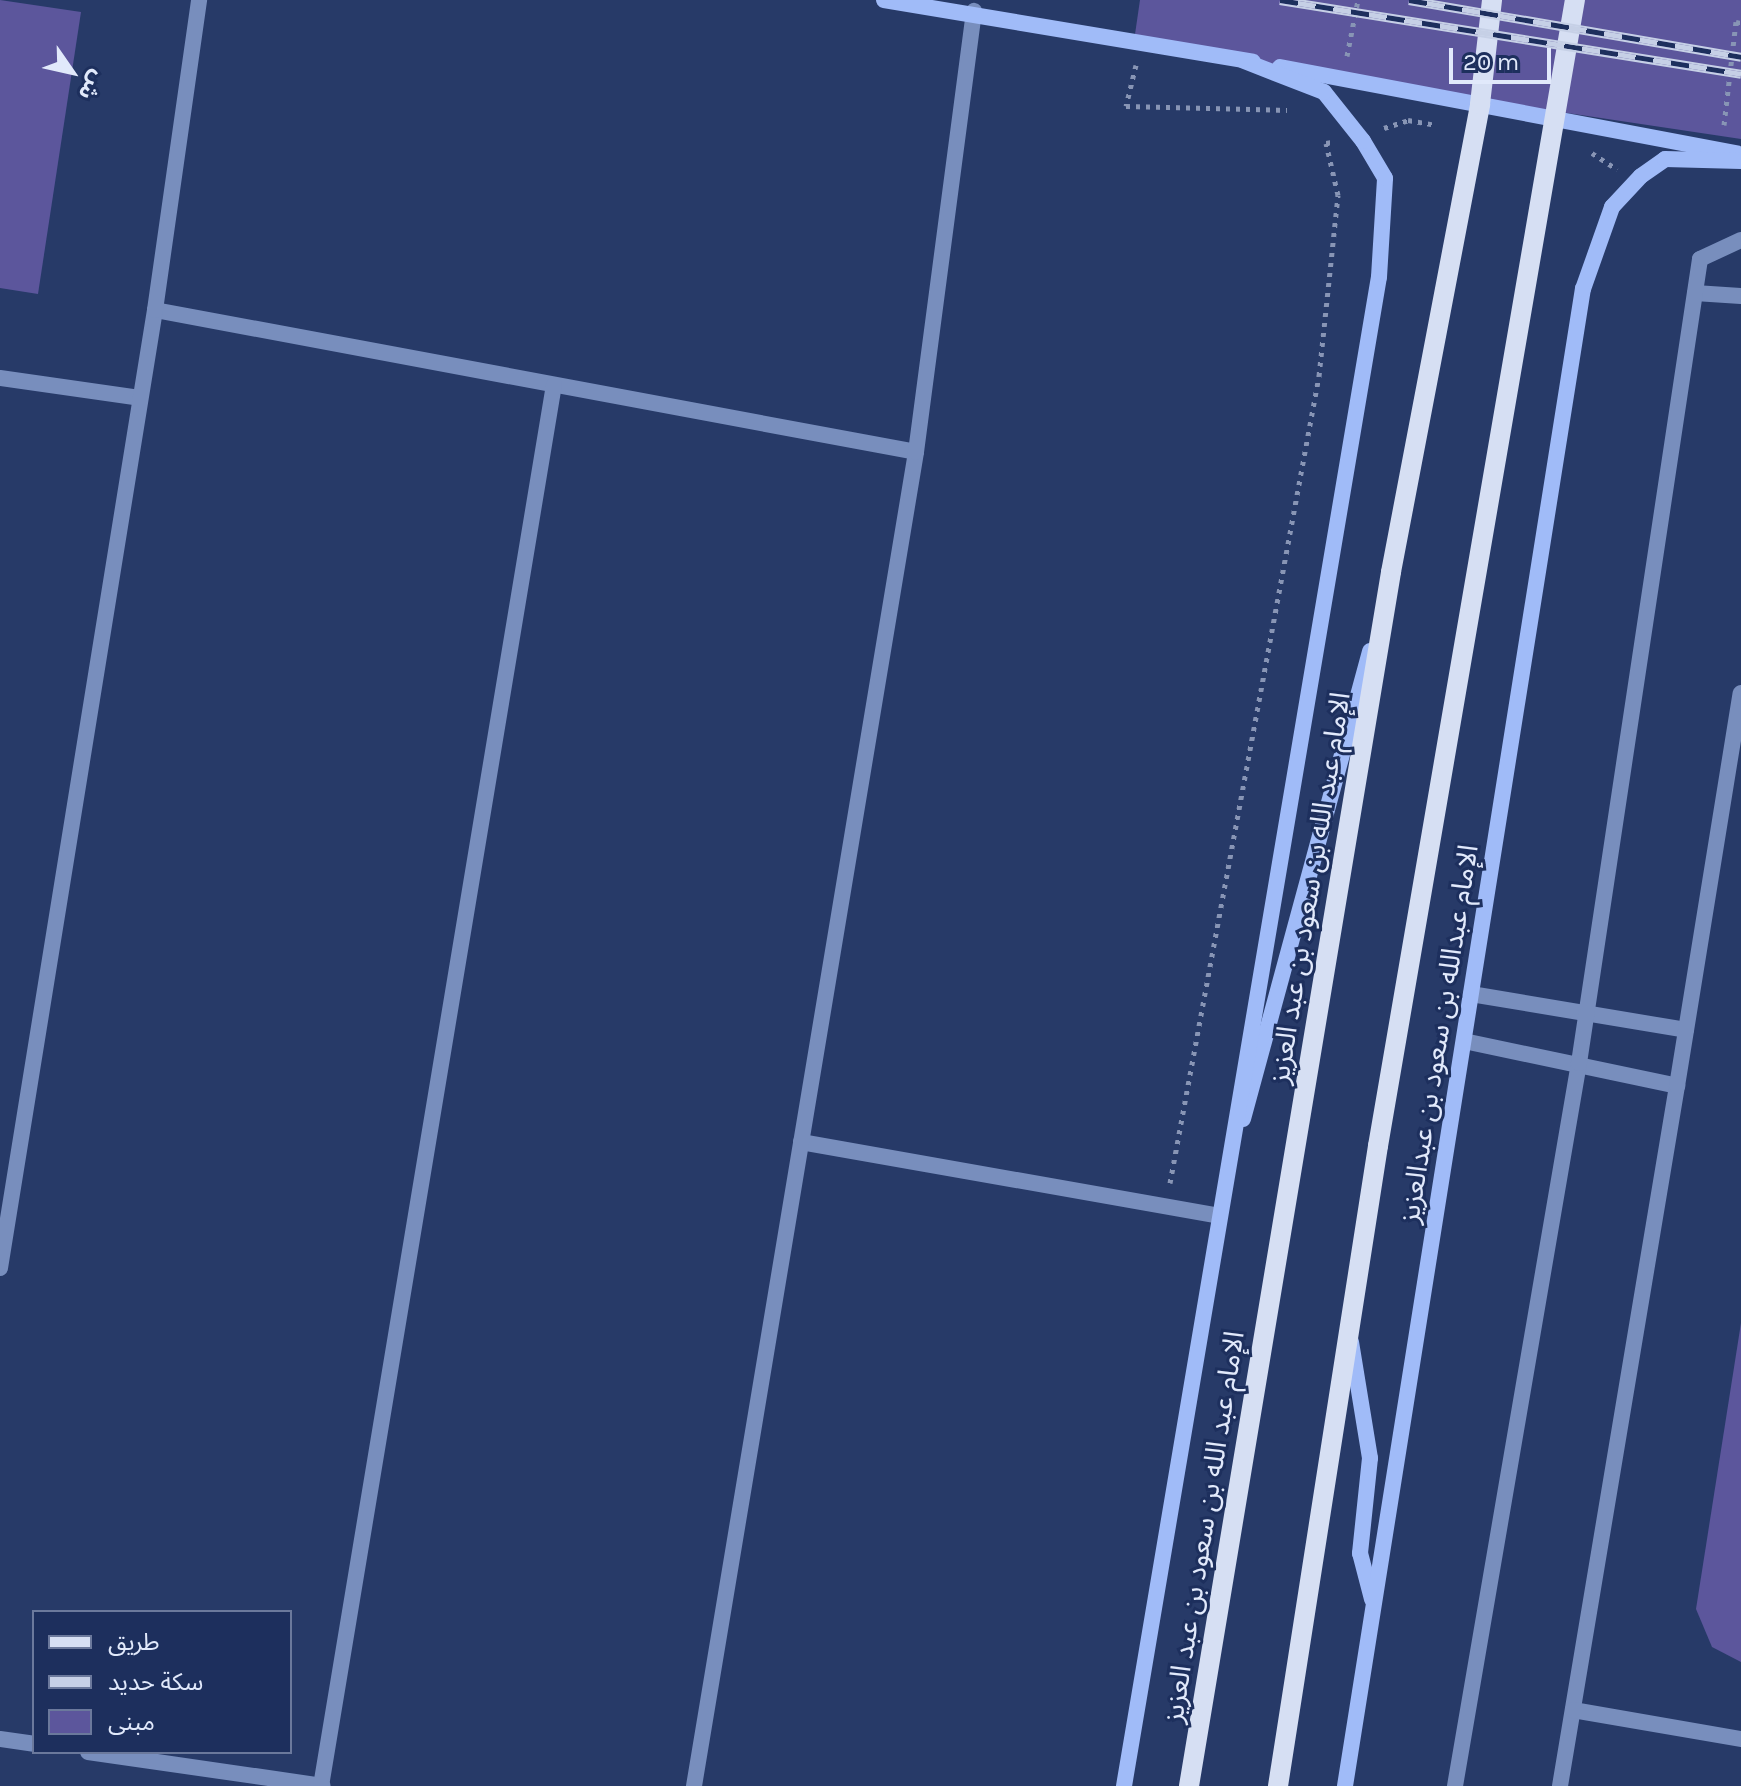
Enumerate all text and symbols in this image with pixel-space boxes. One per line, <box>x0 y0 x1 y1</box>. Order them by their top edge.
north arrow <box>32 32 112 112</box>
scale bar <box>1453 32 1555 82</box>
text: 20 m <box>1463 48 1519 76</box>
text: ش <box>73 66 111 105</box>
street label: الإمام عبد الله بن سعود بن عبد العزيز <box>1262 690 1358 1086</box>
street label: الإمام عبدالله بن سعود بن عبدالعزيز <box>1392 842 1486 1226</box>
street label: الإمام عبد الله بن سعود بن عبد العزيز <box>1156 1329 1252 1725</box>
legend <box>32 1610 292 1754</box>
text: طريق <box>108 1628 160 1656</box>
text: سكة حديد <box>108 1668 203 1696</box>
text: مبنى <box>108 1708 155 1736</box>

